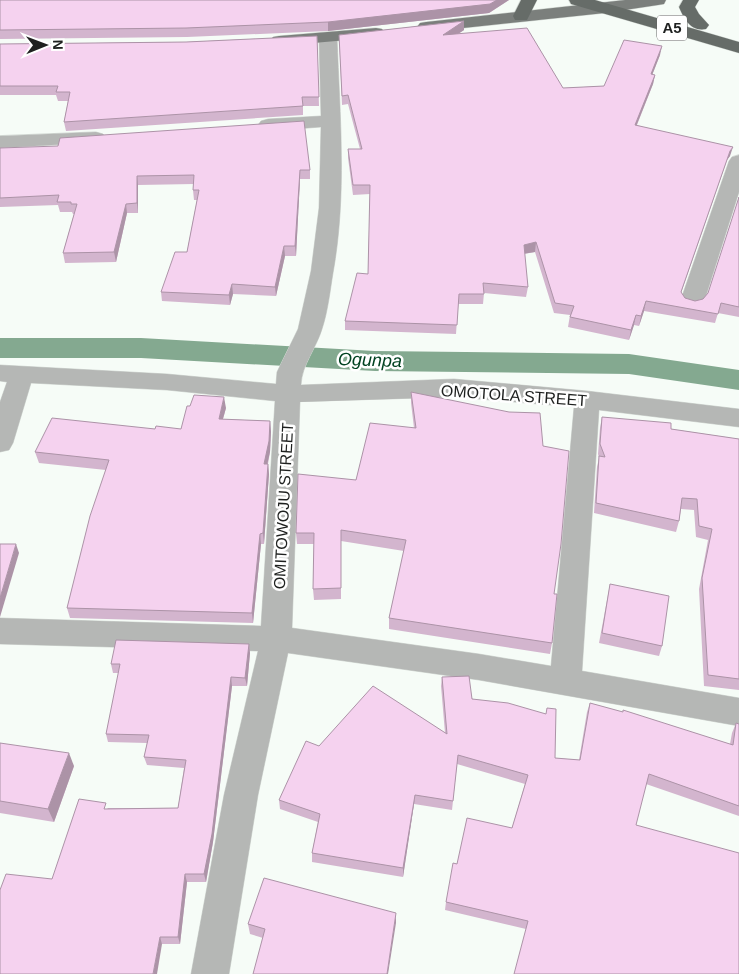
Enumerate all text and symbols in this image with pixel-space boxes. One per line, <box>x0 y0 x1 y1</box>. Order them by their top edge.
road number: A5 <box>657 15 687 40</box>
north arrow <box>20 20 70 70</box>
text: N <box>50 40 66 50</box>
water label: Ogunpa <box>338 349 402 371</box>
street label: OMOTOLA STREET <box>440 382 588 409</box>
street label: OMITOWOJU STREET <box>271 422 296 590</box>

